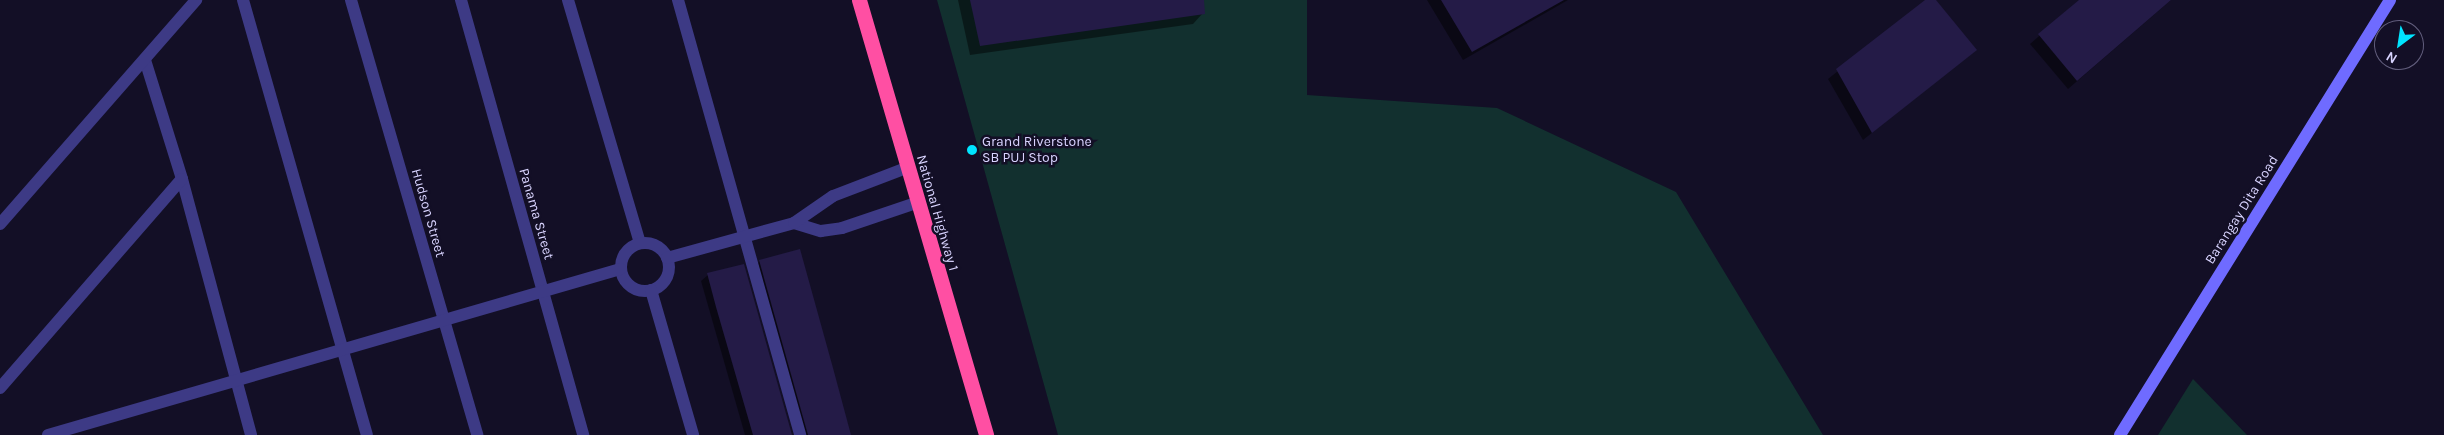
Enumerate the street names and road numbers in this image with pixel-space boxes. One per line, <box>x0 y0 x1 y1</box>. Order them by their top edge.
street label: National Highway 1 <box>912 153 962 273</box>
street label: Barangay Dita Road <box>2202 153 2282 267</box>
street label: Panama Street <box>515 166 557 262</box>
street label: Hudson Street <box>407 167 449 259</box>

